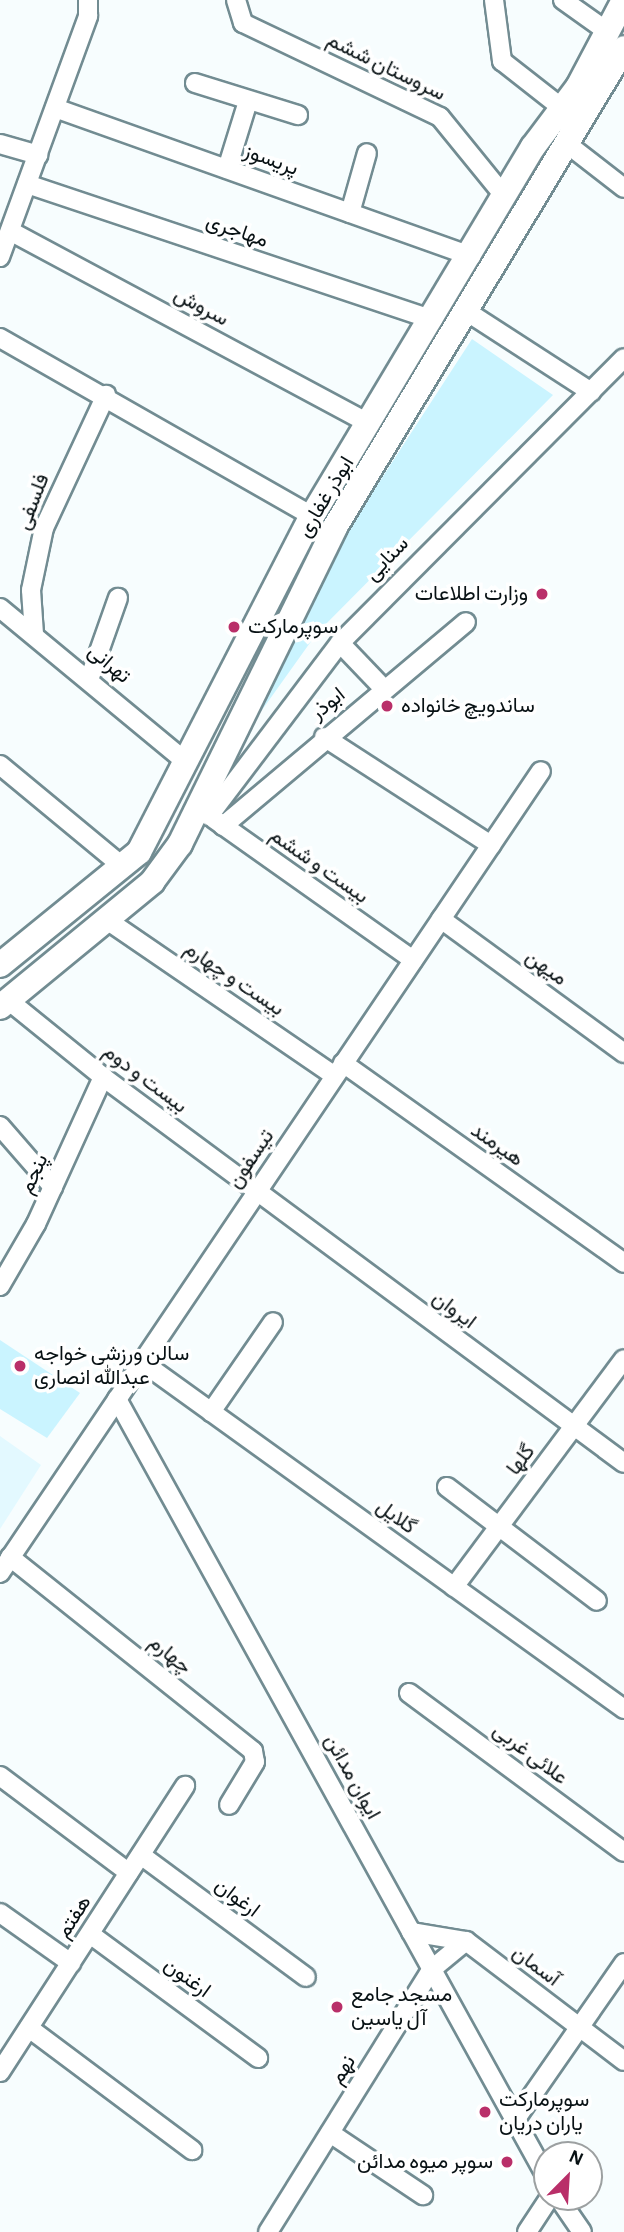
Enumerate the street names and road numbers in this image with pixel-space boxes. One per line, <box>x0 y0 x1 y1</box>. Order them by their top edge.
street label: سروستان ششم <box>322 27 450 107</box>
street label: پریسوز <box>240 139 302 181</box>
street label: مهاجری <box>203 209 271 253</box>
street label: سروش <box>169 282 233 332</box>
street label: ابوذر غفاری <box>292 452 360 542</box>
street label: فلسفی <box>11 470 55 534</box>
street label: سنایی <box>360 531 414 587</box>
street label: تهرانی <box>82 639 136 689</box>
street label: ابوذر <box>305 682 351 726</box>
street label: بیست و ششم <box>265 823 373 909</box>
street label: بیست و چهارم <box>179 936 289 1022</box>
street label: میهن <box>520 944 572 992</box>
street label: بیست و دوم <box>98 1039 192 1119</box>
street label: هیرمند <box>466 1118 528 1172</box>
street label: تیسفون <box>222 1125 280 1193</box>
street label: پنجم <box>14 1150 54 1198</box>
street label: ایروان <box>427 1285 481 1335</box>
street label: گلها <box>501 1440 541 1480</box>
street label: گلایل <box>371 1494 421 1540</box>
street label: چهارم <box>143 1630 197 1680</box>
street label: علائی غربی <box>487 1718 573 1790</box>
street label: ایوان مدائن <box>318 1730 386 1824</box>
street label: ارغوان <box>210 1873 264 1923</box>
street label: هفتم <box>51 1891 97 1943</box>
street label: آسمان <box>507 1940 565 1992</box>
street label: ارغنون <box>159 1953 215 2003</box>
street label: نهم <box>324 2051 362 2089</box>

